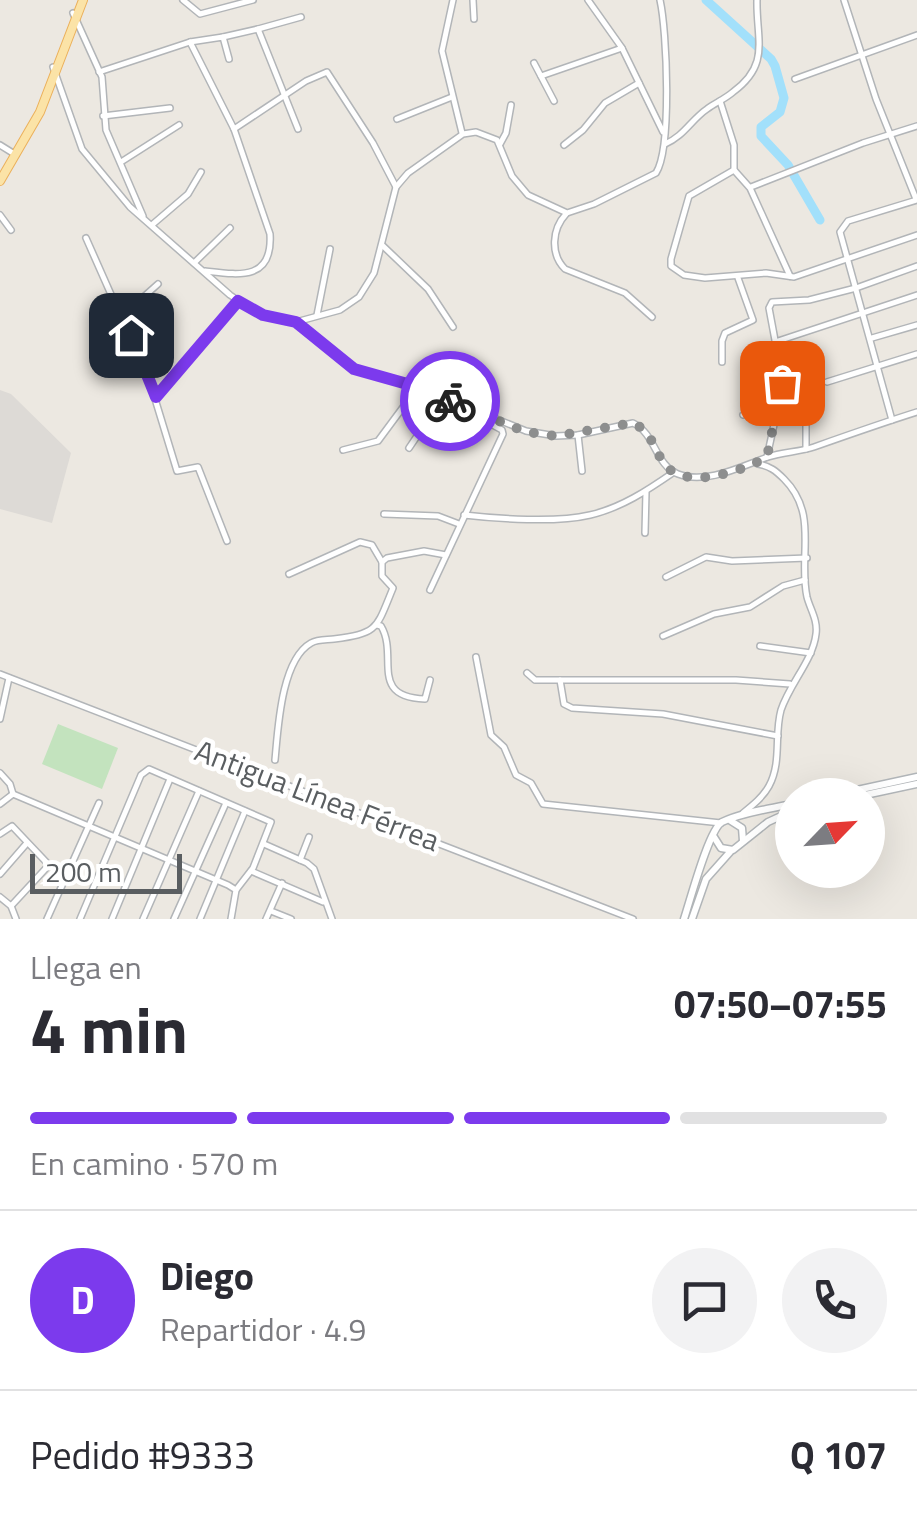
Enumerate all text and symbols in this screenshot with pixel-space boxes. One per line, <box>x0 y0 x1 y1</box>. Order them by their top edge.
pin <box>89 293 174 378</box>
icon: home <box>104 308 159 363</box>
pin <box>740 341 825 426</box>
courier <box>400 351 500 451</box>
icon: bag <box>755 356 810 411</box>
icon: bike <box>423 374 478 429</box>
street label: Antigua Línea Férrea <box>188 727 446 863</box>
north arrow <box>775 778 885 888</box>
map controls <box>775 778 885 888</box>
scale bar <box>30 849 182 894</box>
text: 200 m <box>45 850 122 893</box>
text: Llega en <box>30 943 142 991</box>
text: 07:50–07:55 <box>674 975 887 1033</box>
text: 4 min <box>30 979 188 1078</box>
text: En camino · 570 m <box>30 1139 278 1187</box>
text: Diego <box>160 1247 254 1305</box>
button: chat <box>652 1248 757 1353</box>
button: phone <box>782 1248 887 1353</box>
text: D <box>70 1271 95 1329</box>
text: Repartidor · 4.9 <box>160 1305 366 1353</box>
text: Pedido #9333 <box>30 1426 255 1484</box>
text: Q 107 <box>790 1426 887 1484</box>

